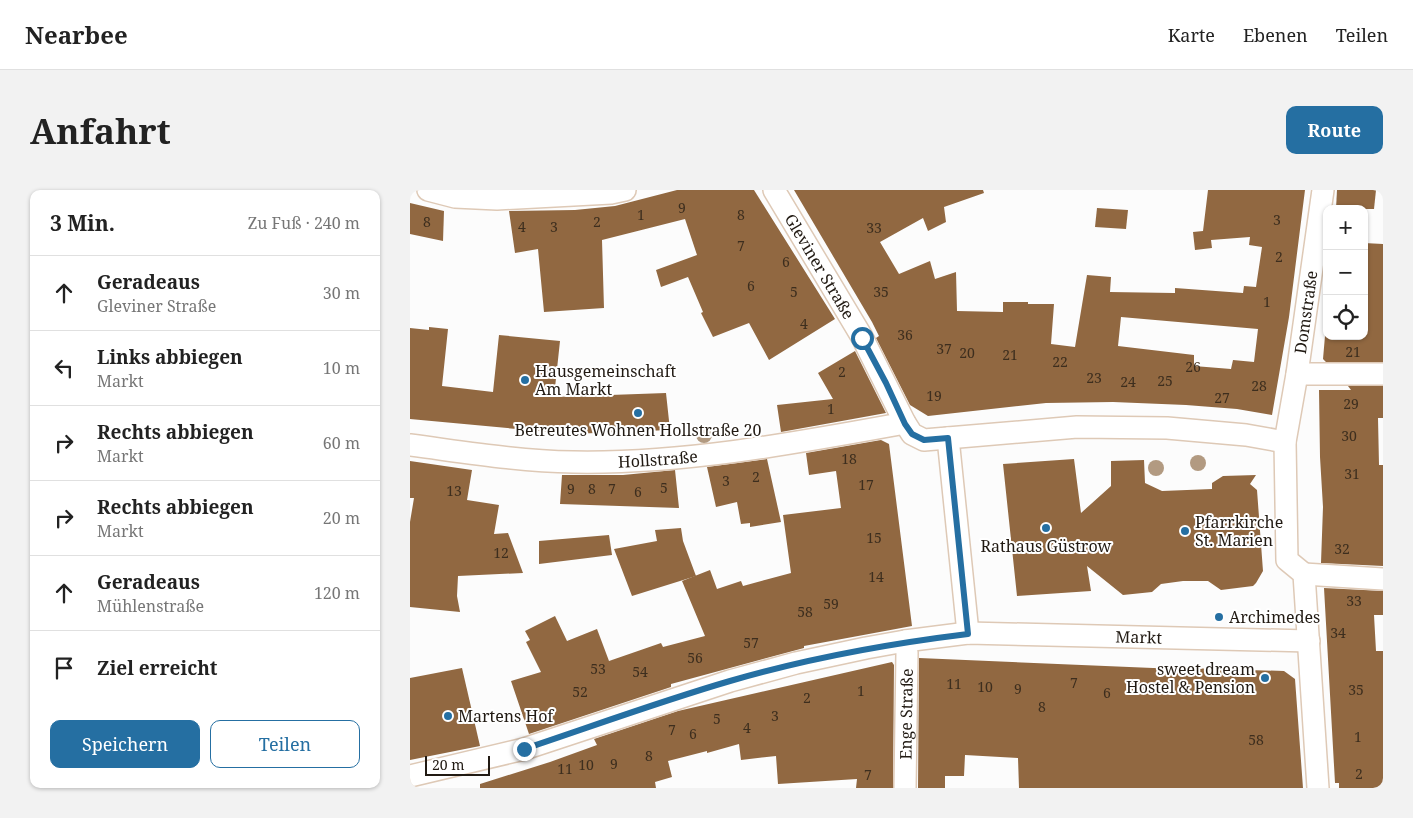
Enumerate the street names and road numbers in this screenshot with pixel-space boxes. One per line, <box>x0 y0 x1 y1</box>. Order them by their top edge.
street label: Gleviner Straße <box>780 209 860 323</box>
street label: Domstraße <box>1289 269 1323 355</box>
street label: Hollstraße <box>618 445 699 473</box>
street label: Markt <box>1115 625 1163 649</box>
street label: Enge Straße <box>894 668 918 760</box>

